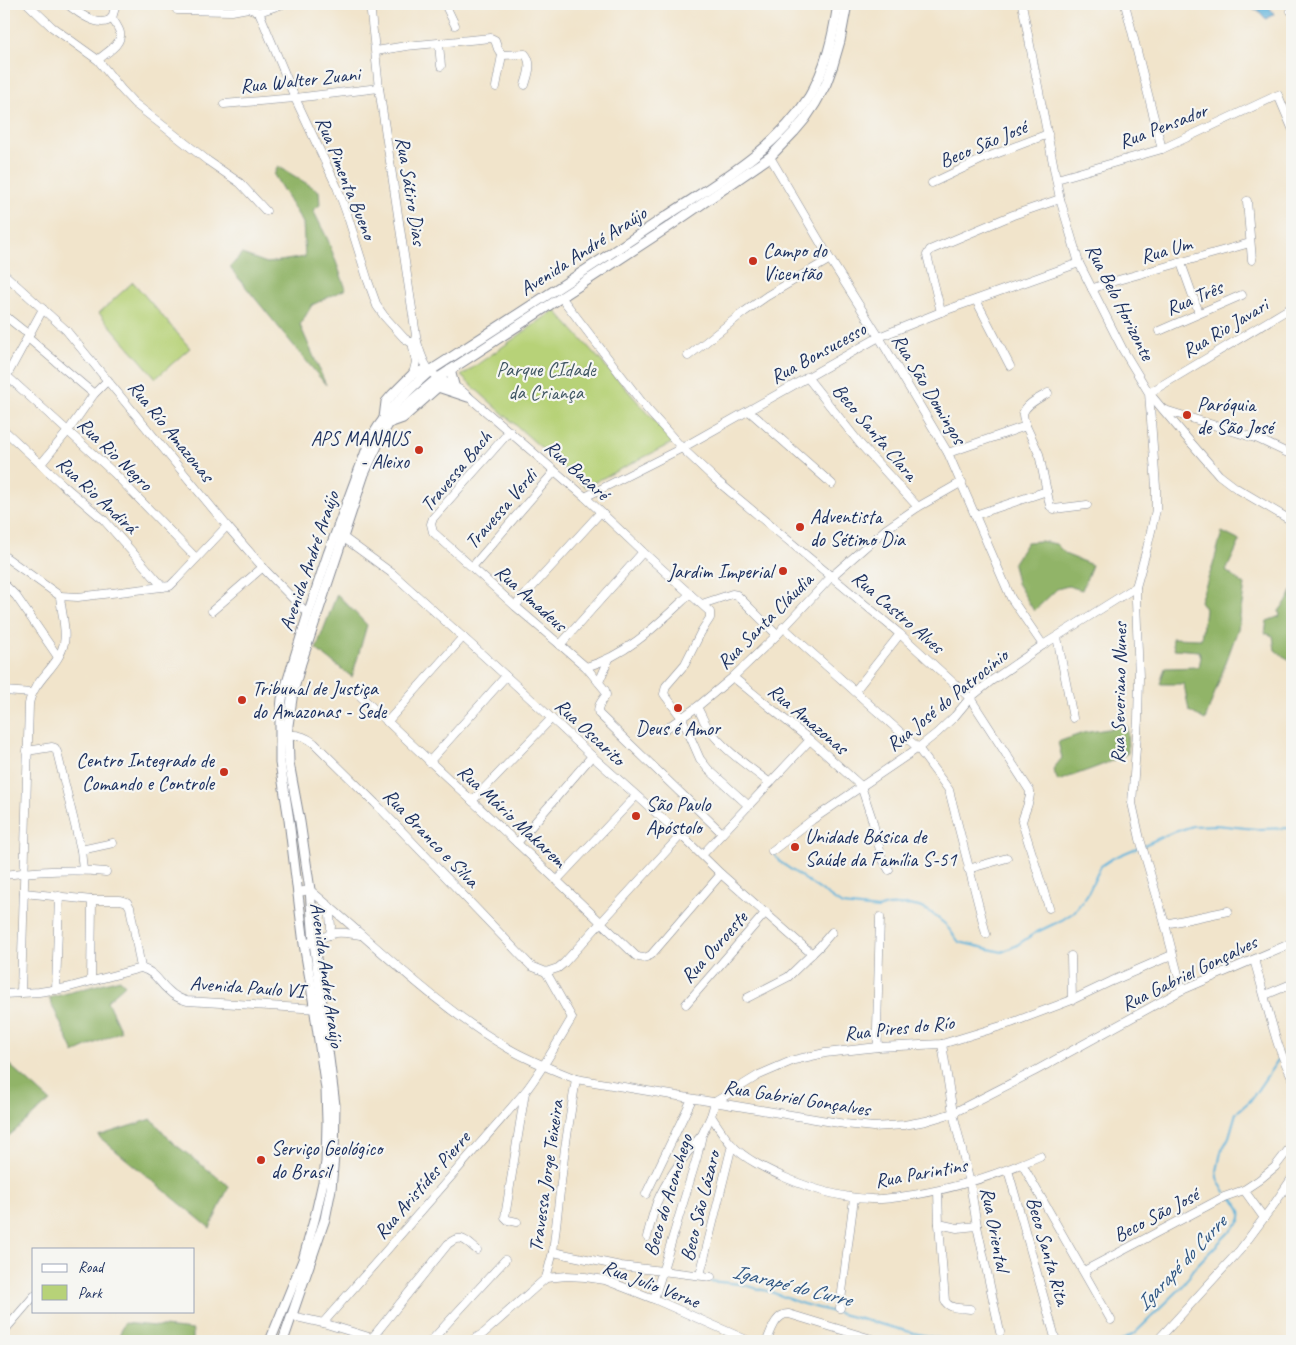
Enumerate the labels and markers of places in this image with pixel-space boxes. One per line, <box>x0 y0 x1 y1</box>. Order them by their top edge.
place label: Campo do Vicentão <box>763 238 828 286</box>
marker: Campo do Vicentão <box>747 255 759 267</box>
place label: Paróquia de São José <box>1197 392 1277 440</box>
marker: Paróquia de São José <box>1181 409 1193 421</box>
place label: APS MANAUS - Aleixo <box>311 426 411 474</box>
marker: APS MANAUS - Aleixo <box>413 444 425 456</box>
place label: Adventista do Sétimo Dia <box>810 504 906 552</box>
marker: Adventista do Sétimo Dia <box>794 521 806 533</box>
place label: Jardim Imperial <box>667 559 777 584</box>
marker: Jardim Imperial <box>777 565 789 577</box>
place label: Tribunal de Justiça do Amazonas - Sede <box>252 676 388 724</box>
marker: Tribunal de Justiça do Amazonas - Sede <box>236 694 248 706</box>
marker: Deus é Amor <box>672 702 684 714</box>
place label: Deus é Amor <box>636 716 722 741</box>
place label: Centro Integrado de Comando e Controle <box>76 748 215 796</box>
marker: Centro Integrado de Comando e Controle <box>218 766 230 778</box>
place label: São Paulo Apóstolo <box>646 792 711 840</box>
marker: São Paulo Apóstolo <box>630 810 642 822</box>
place label: Unidade Básica de Saúde da Família S-51 <box>805 824 957 872</box>
marker: Unidade Básica de Saúde da Família S-51 <box>789 841 801 853</box>
place label: Serviço Geológico do Brasil <box>271 1136 384 1184</box>
marker: Serviço Geológico do Brasil <box>255 1154 267 1166</box>

